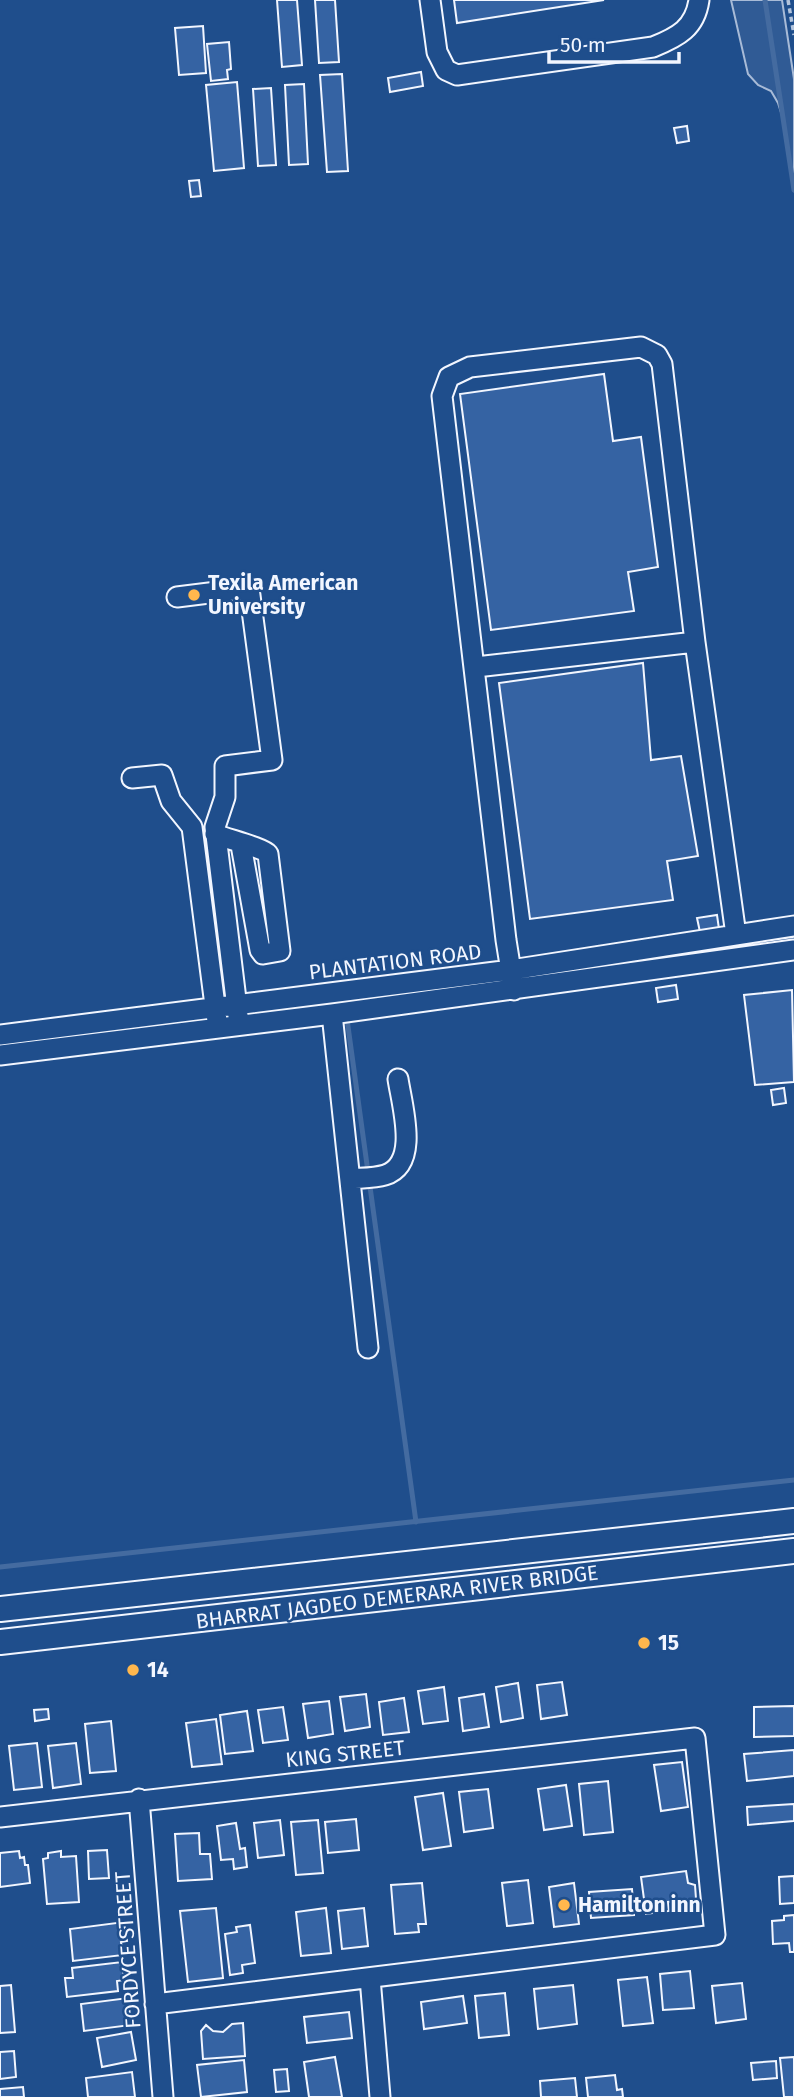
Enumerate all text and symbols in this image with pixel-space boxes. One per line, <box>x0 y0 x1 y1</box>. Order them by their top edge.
scale bar <box>549 21 678 65</box>
text: 50 m <box>560 32 606 58</box>
place label: Texila American University <box>208 570 358 620</box>
marker: Texila American University <box>186 587 202 603</box>
street label: PLANTATION ROAD <box>307 939 483 985</box>
street label: BHARRAT JAGDEO DEMERARA RIVER BRIDGE <box>194 1559 600 1635</box>
place label: 15 <box>658 1630 679 1656</box>
marker: 15 <box>636 1635 652 1651</box>
place label: 14 <box>147 1657 169 1683</box>
marker: 14 <box>125 1662 141 1678</box>
street label: KING STREET <box>284 1735 406 1773</box>
street label: FORDYCE STREET <box>110 1870 146 2029</box>
place label: Hamilton inn <box>578 1892 701 1918</box>
marker: Hamilton inn <box>556 1897 572 1913</box>

